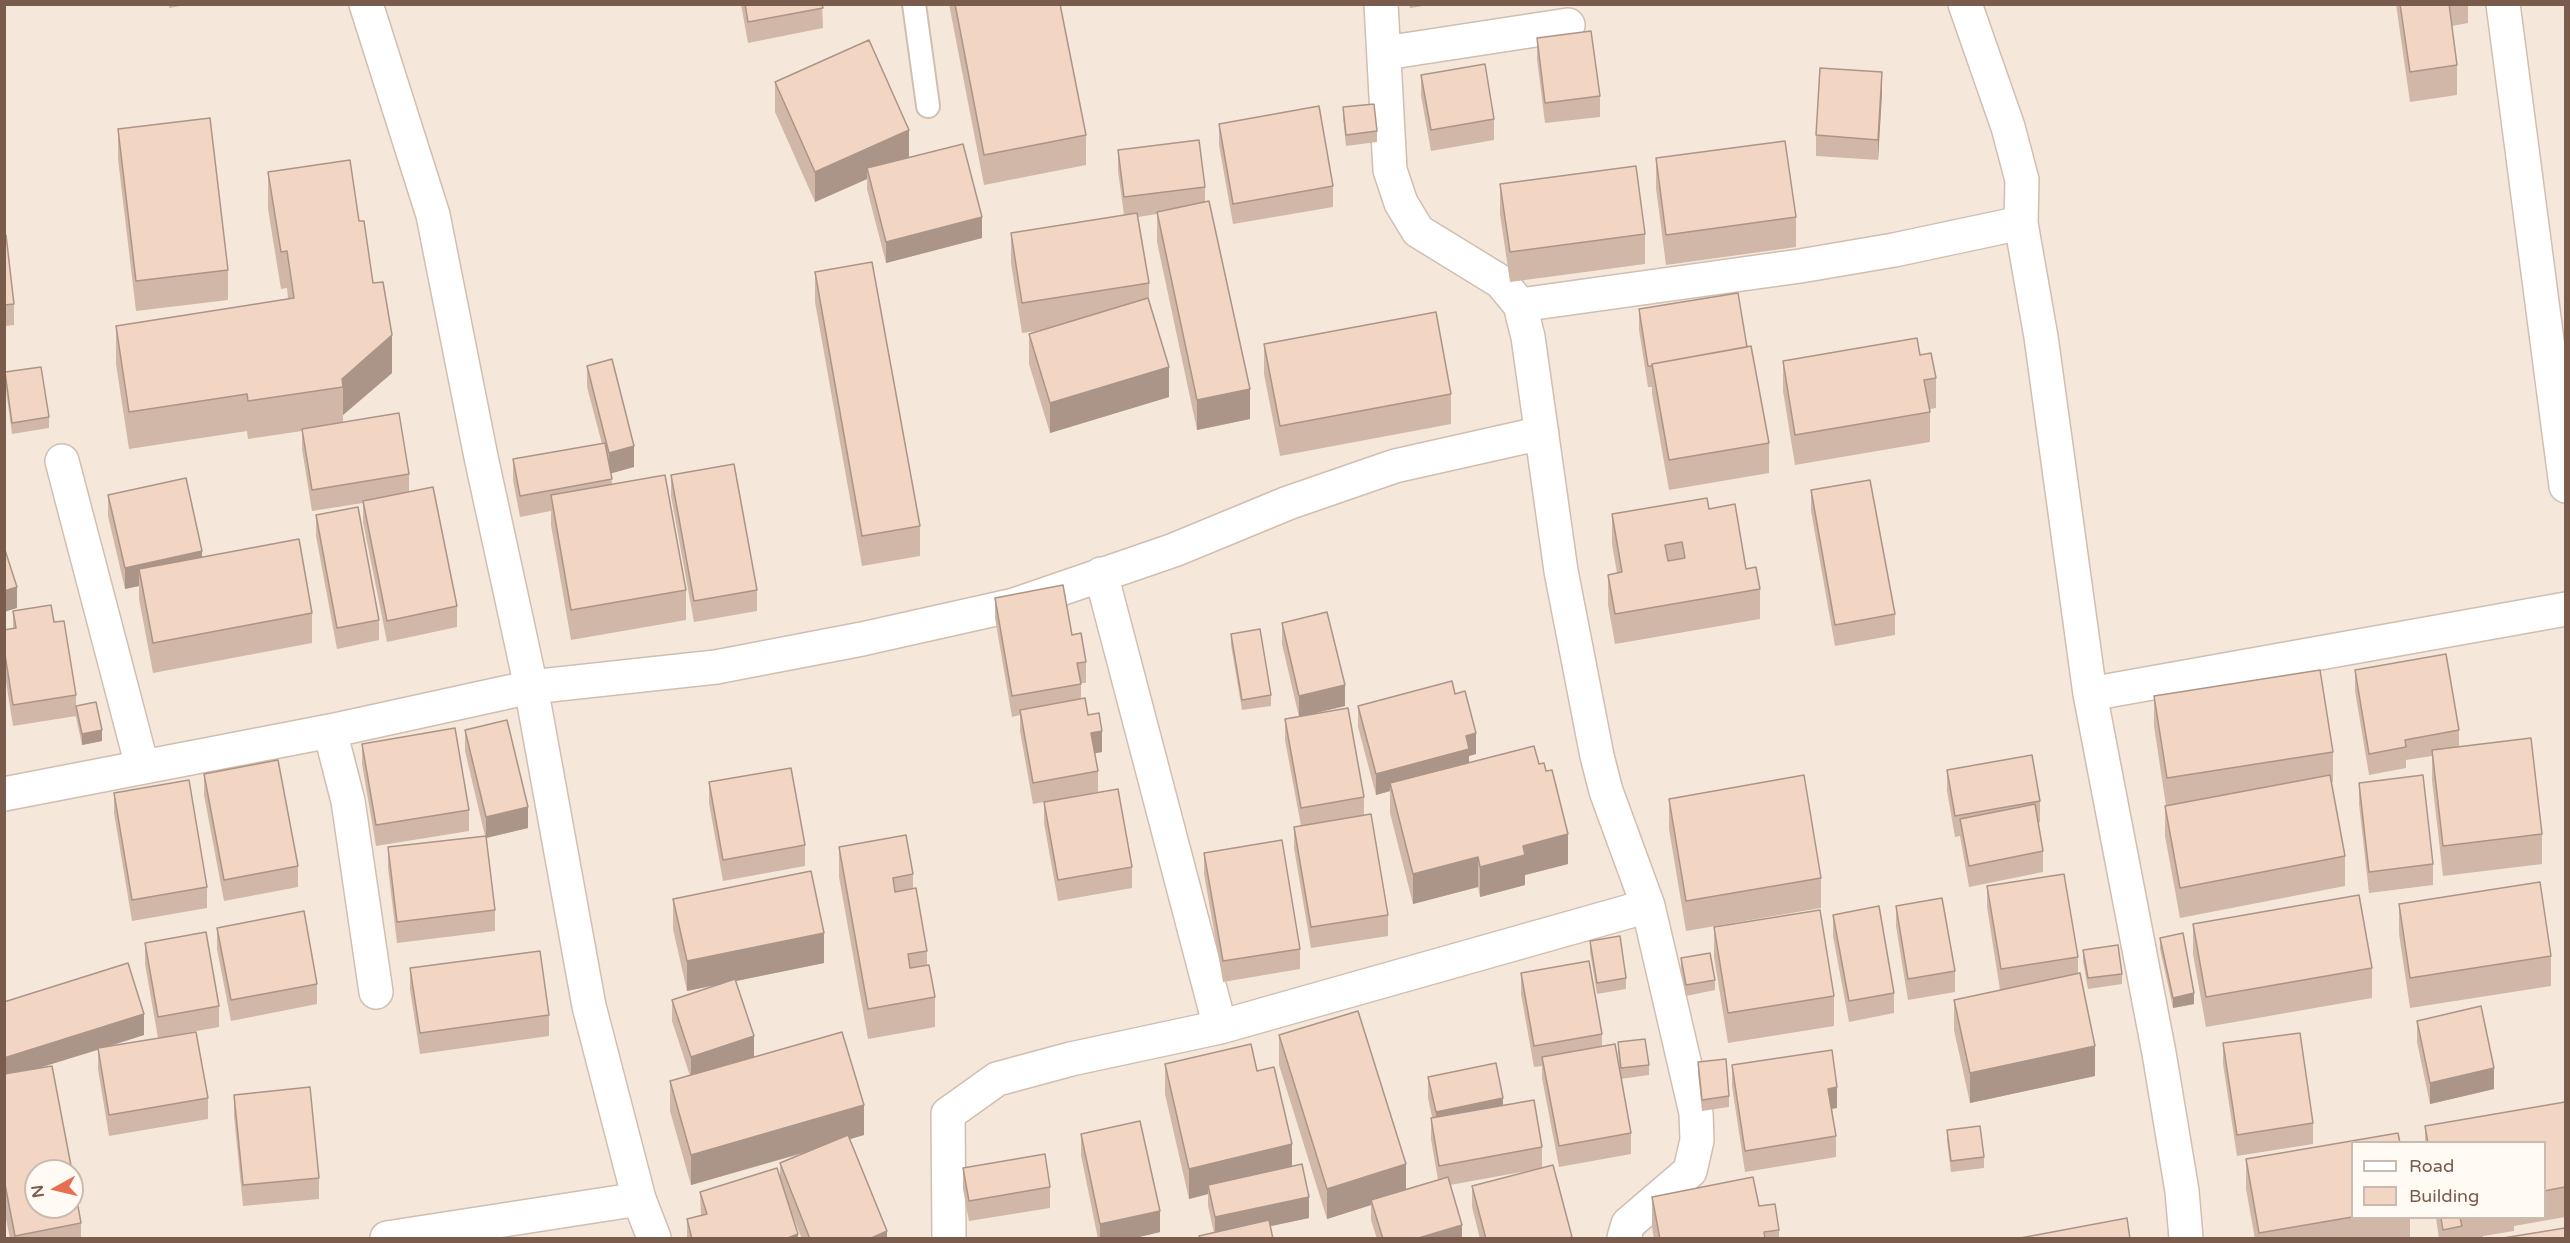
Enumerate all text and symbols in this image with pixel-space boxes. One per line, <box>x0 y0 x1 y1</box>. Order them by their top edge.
legend <box>2351 1141 2546 1219</box>
text: Road <box>2409 1155 2454 1177</box>
north arrow <box>24 1159 84 1219</box>
text: N <box>27 1183 49 1199</box>
text: Building <box>2409 1185 2479 1207</box>

